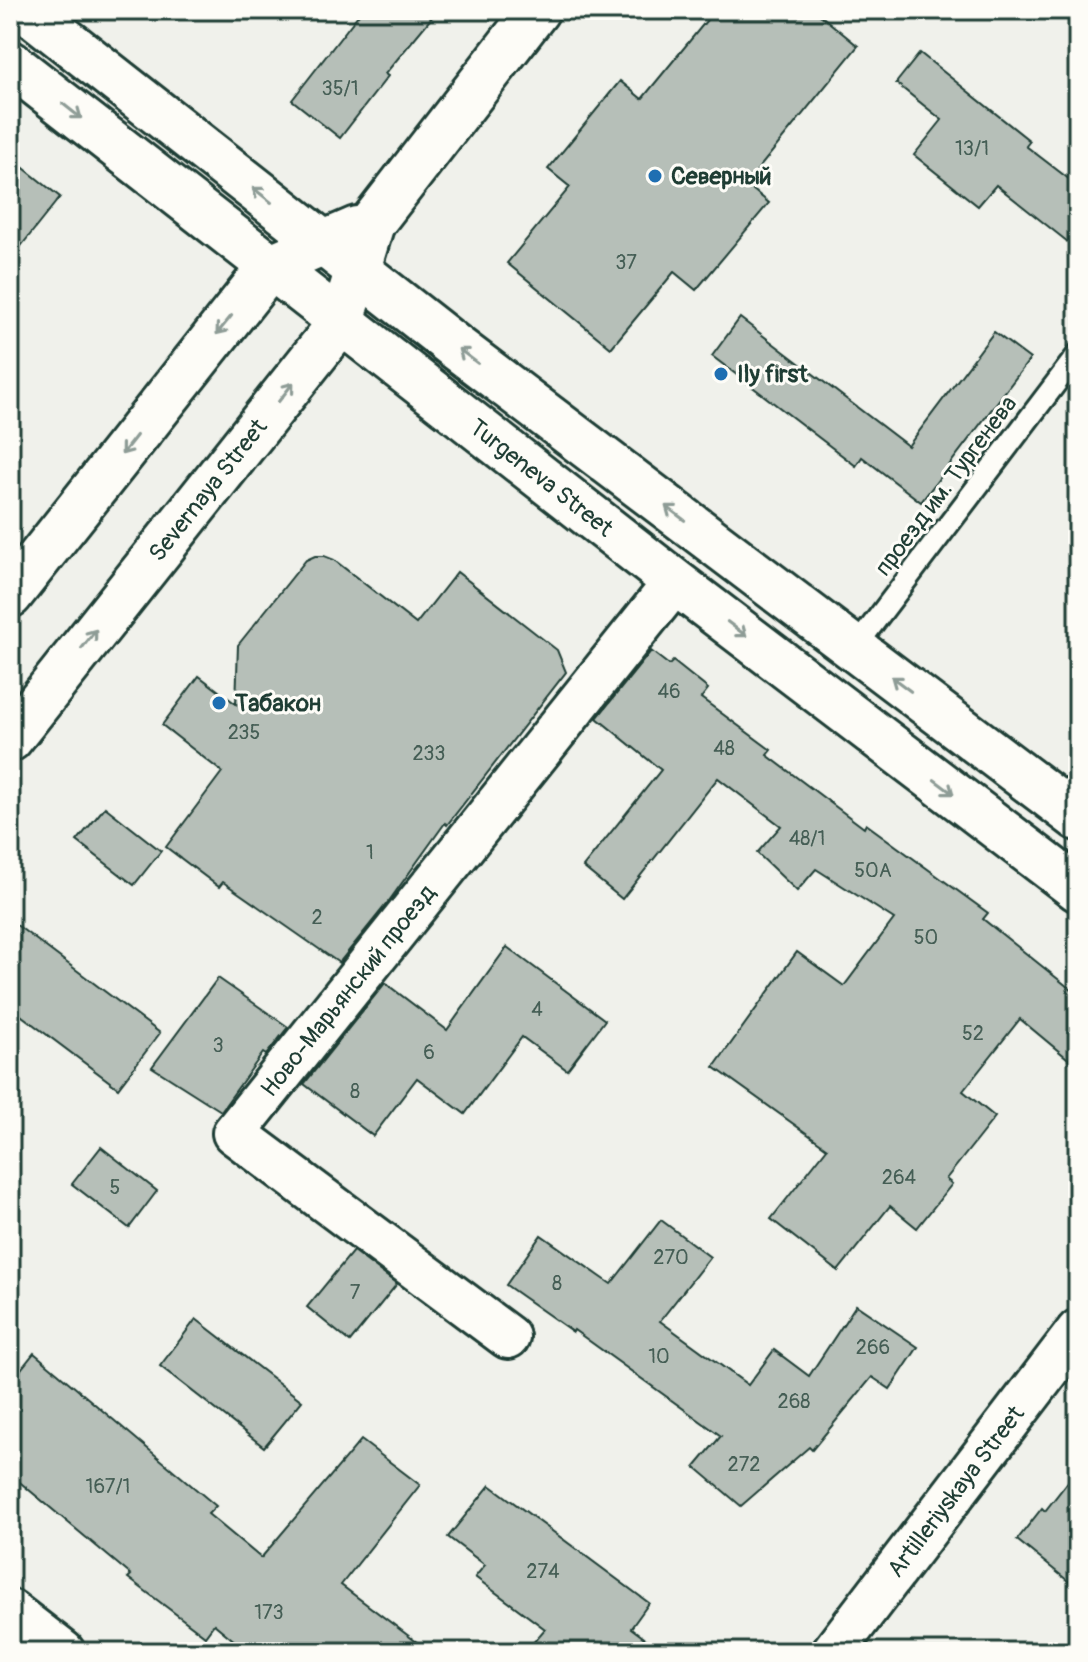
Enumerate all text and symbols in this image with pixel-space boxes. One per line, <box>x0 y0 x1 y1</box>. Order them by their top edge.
house number: 35/1 <box>322 76 359 101</box>
one-way arrow <box>61 102 82 119</box>
house number: 13/1 <box>955 136 989 161</box>
place label: Северный <box>671 162 772 191</box>
marker: Северный <box>646 167 664 185</box>
one-way arrow <box>252 186 273 204</box>
house number: 37 <box>615 250 637 275</box>
one-way arrow <box>215 314 233 335</box>
one-way arrow <box>458 348 479 365</box>
place label: Ily first <box>737 360 809 389</box>
marker: Ily first <box>712 365 730 383</box>
one-way arrow <box>277 382 295 403</box>
street label: проезд им. Тургенева <box>869 390 1023 582</box>
street label: Severnaya Street <box>142 413 273 567</box>
street label: Turgeneva Street <box>464 413 619 543</box>
one-way arrow <box>120 434 137 455</box>
one-way arrow <box>665 505 686 522</box>
one-way arrow <box>726 621 747 638</box>
one-way arrow <box>81 629 98 650</box>
one-way arrow <box>891 676 912 693</box>
house number: 46 <box>657 679 681 704</box>
place label: Табакон <box>234 689 321 718</box>
marker: Табакон <box>210 694 228 712</box>
house number: 235 <box>228 720 260 745</box>
house number: 48 <box>713 736 735 761</box>
house number: 233 <box>413 741 445 766</box>
one-way arrow <box>933 778 954 795</box>
house number: 48/1 <box>789 826 825 851</box>
house number: 1 <box>366 840 374 865</box>
house number: 50А <box>854 858 892 883</box>
street label: Ново-Марьянский проезд <box>254 878 442 1102</box>
house number: 2 <box>311 905 323 930</box>
house number: 50 <box>914 925 938 950</box>
house number: 4 <box>531 997 543 1022</box>
house number: 52 <box>962 1021 984 1046</box>
house number: 3 <box>212 1033 224 1058</box>
house number: 6 <box>423 1040 435 1065</box>
house number: 8 <box>350 1079 360 1104</box>
house number: 264 <box>882 1165 917 1190</box>
house number: 5 <box>110 1175 120 1200</box>
house number: 270 <box>653 1245 689 1270</box>
house number: 8 <box>552 1271 562 1296</box>
house number: 7 <box>350 1280 361 1305</box>
house number: 266 <box>856 1335 890 1360</box>
house number: 10 <box>648 1344 670 1369</box>
house number: 268 <box>778 1389 810 1414</box>
street label: Artilleriyskaya Street <box>881 1400 1030 1583</box>
house number: 272 <box>728 1452 760 1477</box>
house number: 167/1 <box>86 1474 130 1499</box>
house number: 274 <box>526 1559 560 1584</box>
house number: 173 <box>254 1600 284 1625</box>

